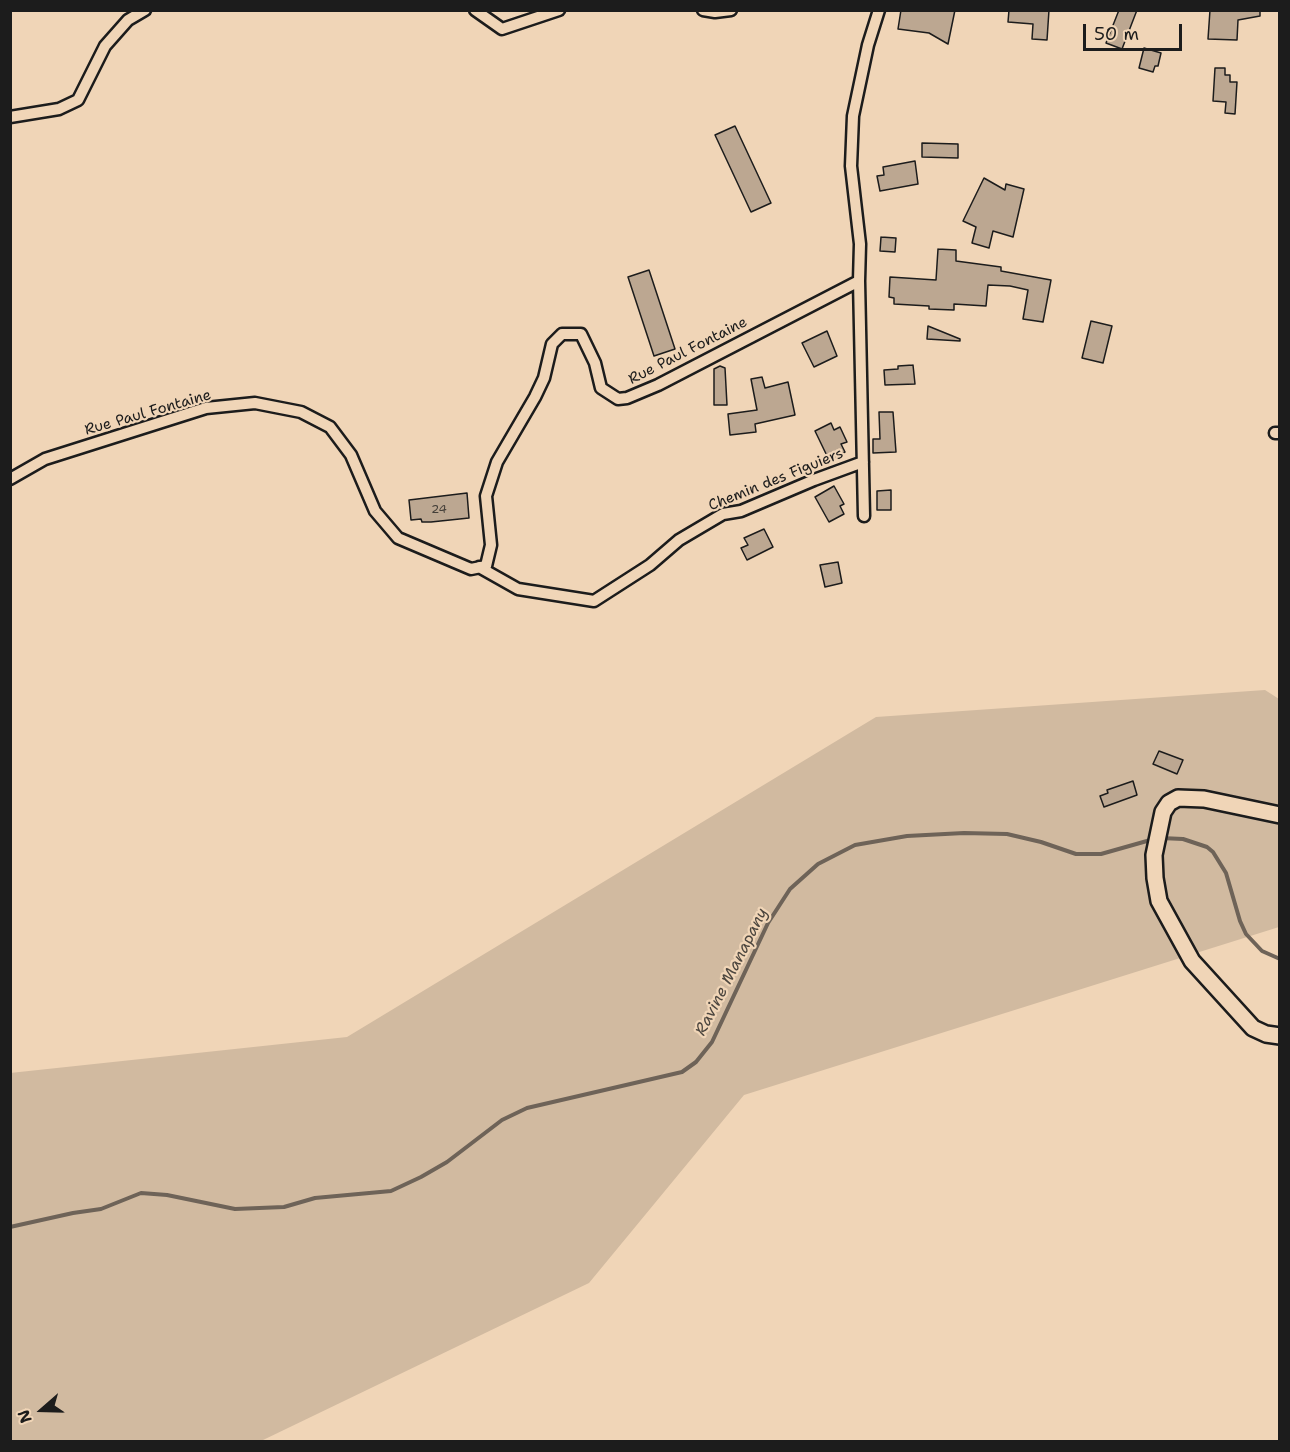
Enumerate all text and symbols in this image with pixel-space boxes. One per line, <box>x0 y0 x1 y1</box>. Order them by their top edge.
scale bar <box>1086 12 1185 50</box>
text: 50 m <box>1094 22 1139 46</box>
street label: Rue Paul Fontaine <box>626 313 750 389</box>
street label: Rue Paul Fontaine <box>83 386 213 440</box>
street label: Chemin des Figuiers <box>706 445 846 515</box>
house number: 24 <box>431 503 447 517</box>
water label: Ravine Manapany <box>692 905 772 1039</box>
north arrow <box>12 1380 72 1440</box>
text: N <box>13 1407 37 1426</box>

